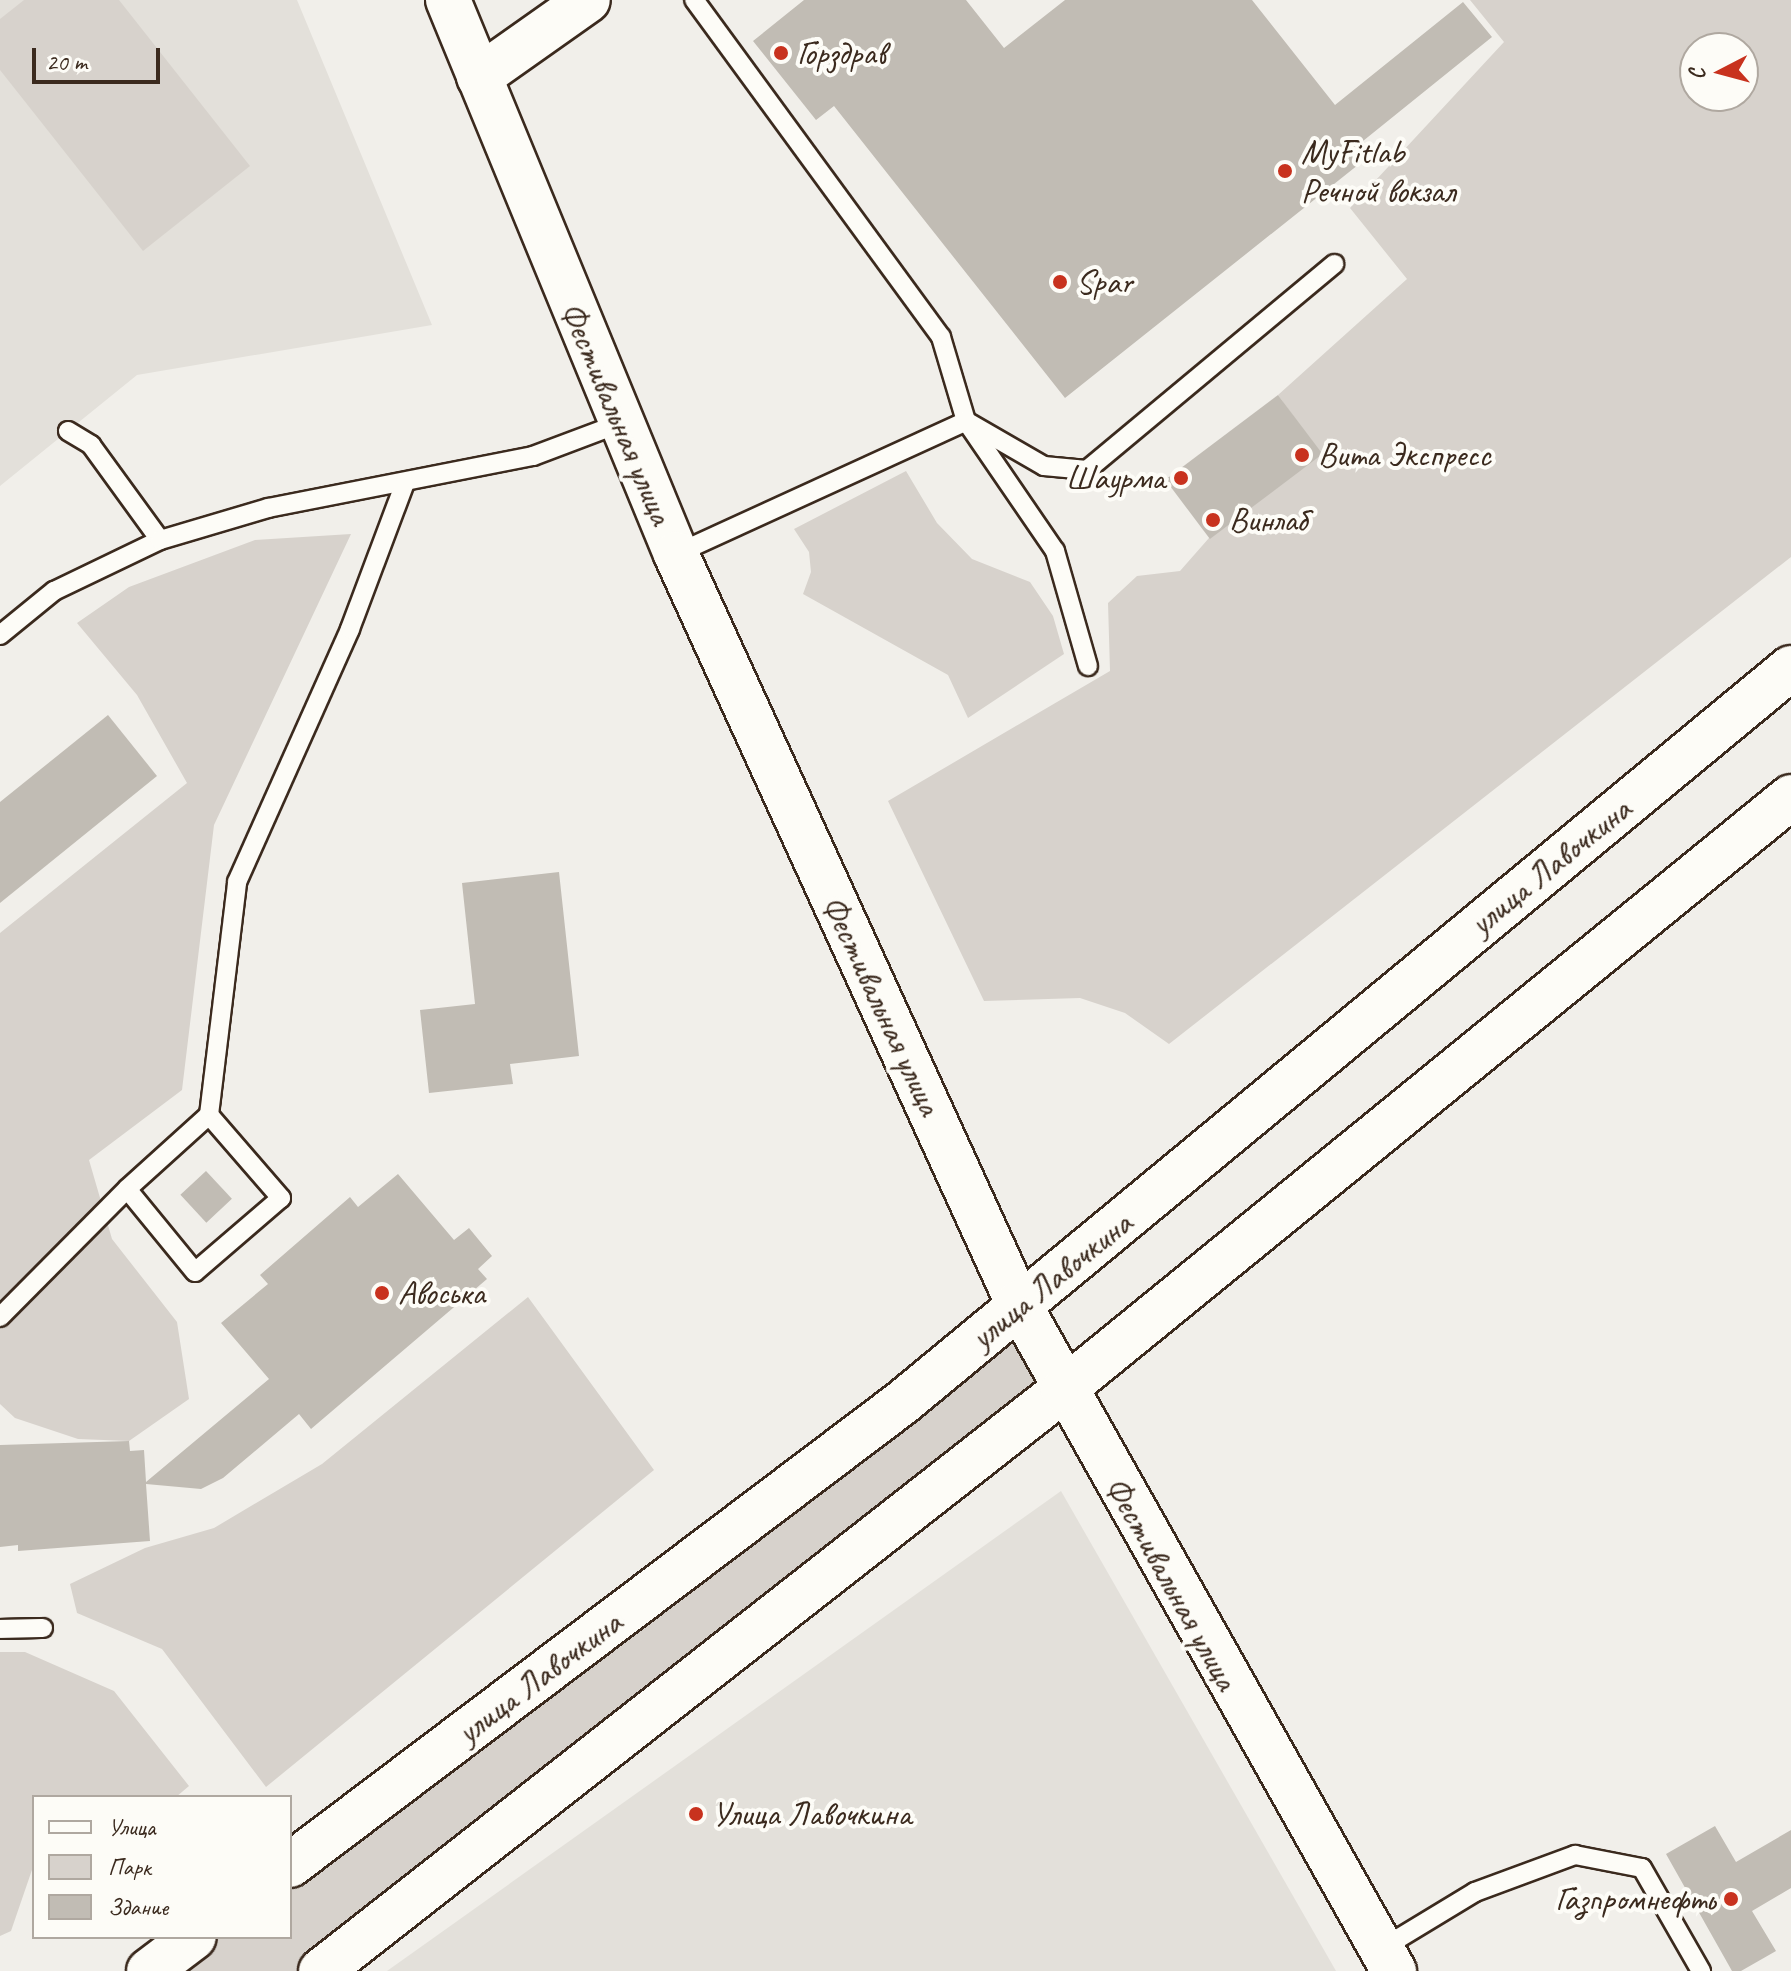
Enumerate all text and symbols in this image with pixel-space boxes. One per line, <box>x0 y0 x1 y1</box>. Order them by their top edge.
scale bar <box>36 32 164 82</box>
north arrow <box>1679 32 1759 112</box>
place label: Горздрав <box>797 33 886 73</box>
marker: Горздрав <box>772 44 790 62</box>
text: 20 m <box>46 47 87 77</box>
text: С <box>1683 67 1712 81</box>
place label: MyFitlab Речной вокзал <box>1301 131 1455 210</box>
marker: MyFitlab Речной вокзал <box>1276 162 1294 180</box>
place label: Spar <box>1076 262 1132 302</box>
marker: Spar <box>1051 273 1069 291</box>
street label: Фестивальная улица <box>551 295 683 531</box>
place label: Вита Экспресс <box>1318 435 1489 475</box>
marker: Вита Экспресс <box>1293 446 1311 464</box>
place label: Шаурма <box>1066 458 1165 498</box>
marker: Шаурма <box>1172 469 1190 487</box>
place label: Винлаб <box>1229 500 1307 540</box>
marker: Винлаб <box>1204 511 1222 529</box>
street label: улица Лавочкина <box>1461 788 1639 944</box>
street label: Фестивальная улица <box>813 888 951 1122</box>
street label: улица Лавочкина <box>962 1202 1140 1358</box>
place label: Авоська <box>398 1273 485 1313</box>
marker: Авоська <box>373 1284 391 1302</box>
street label: Фестивальная улица <box>1096 1468 1248 1698</box>
street label: улица Лавочкина <box>448 1601 630 1753</box>
place label: Улица Лавочкина <box>712 1794 911 1834</box>
legend <box>32 1795 292 1939</box>
marker: Улица Лавочкина <box>687 1805 705 1823</box>
text: Улица <box>108 1812 156 1842</box>
text: Парк <box>108 1852 151 1882</box>
place label: Газпромнефть <box>1555 1879 1715 1919</box>
marker: Газпромнефть <box>1722 1890 1740 1908</box>
text: Здание <box>108 1892 168 1922</box>

